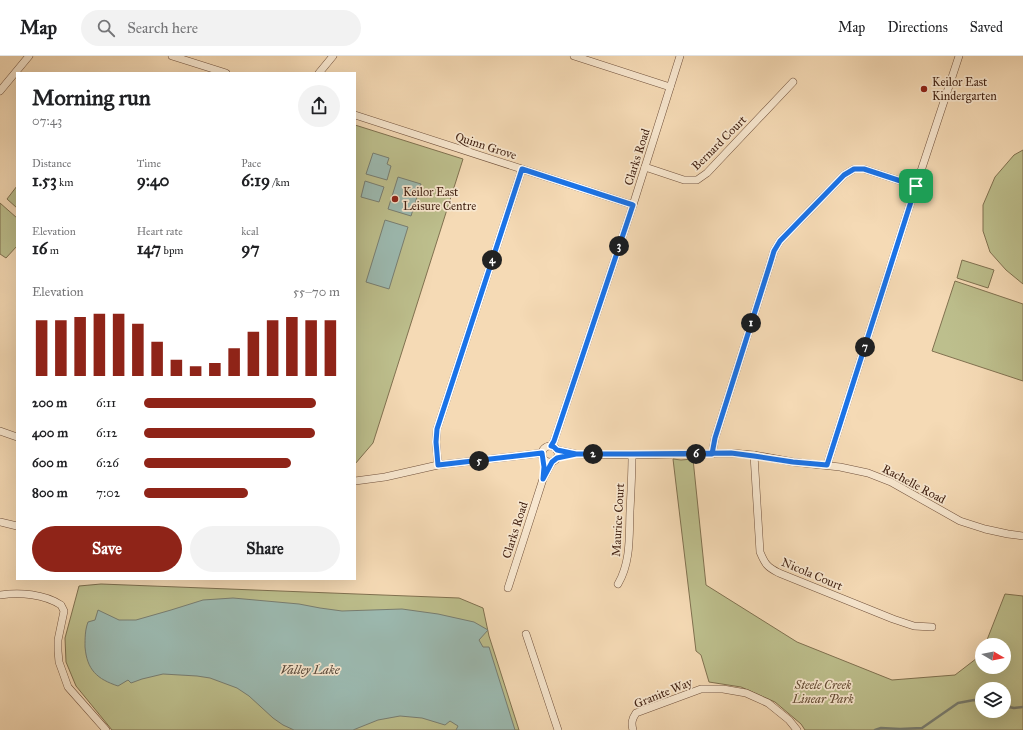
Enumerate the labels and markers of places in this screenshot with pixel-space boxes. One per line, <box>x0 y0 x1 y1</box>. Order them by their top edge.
place label: Keilor East Kindergarten <box>932 75 997 104</box>
marker: Keilor East Kindergarten <box>919 84 929 94</box>
pin <box>899 169 933 203</box>
place label: Keilor East Leisure Centre <box>403 185 476 213</box>
marker: Keilor East Leisure Centre <box>390 194 400 204</box>
pin: 3 <box>609 236 629 256</box>
pin: 4 <box>482 250 502 270</box>
pin: 1 <box>741 313 761 333</box>
pin: 7 <box>855 337 875 357</box>
pin: 2 <box>583 444 603 464</box>
pin: 6 <box>686 444 706 464</box>
pin: 5 <box>469 451 489 471</box>

